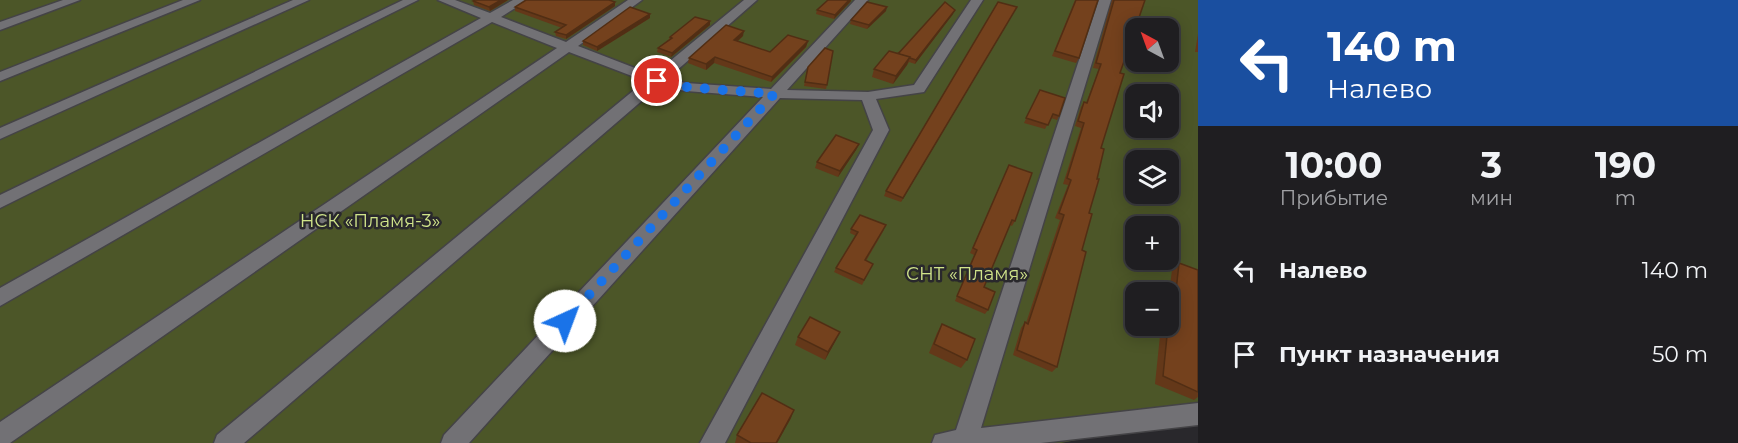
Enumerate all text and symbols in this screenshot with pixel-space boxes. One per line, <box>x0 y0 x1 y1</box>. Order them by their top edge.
north arrow <box>1125 18 1179 72</box>
map controls <box>1125 18 1179 336</box>
text: 140 m <box>1327 20 1457 72</box>
icon: left <box>1228 24 1306 102</box>
pin <box>631 55 682 106</box>
icon: arrive <box>640 64 673 97</box>
text: Налево <box>1327 72 1432 105</box>
button: sound <box>1125 84 1179 138</box>
text: 10:00 <box>1286 143 1382 187</box>
text: 3 <box>1481 143 1502 187</box>
text: 190 <box>1595 143 1656 187</box>
button: layers <box>1125 150 1179 204</box>
text: Прибытие <box>1280 186 1388 210</box>
text: мин <box>1470 186 1513 210</box>
text: m <box>1615 186 1636 210</box>
park label: НСК «Пламя-3» <box>300 210 440 232</box>
button: + <box>1125 216 1179 270</box>
icon: left <box>1228 254 1261 287</box>
text: Налево <box>1279 257 1367 284</box>
text: 140 m <box>1642 257 1708 284</box>
park label: СНТ «Пламя» <box>906 263 1028 285</box>
button: − <box>1125 282 1179 336</box>
position arrow <box>533 289 597 353</box>
icon: arrive <box>1228 338 1261 371</box>
text: Пункт назначения <box>1279 341 1500 368</box>
text: 50 m <box>1652 341 1708 368</box>

